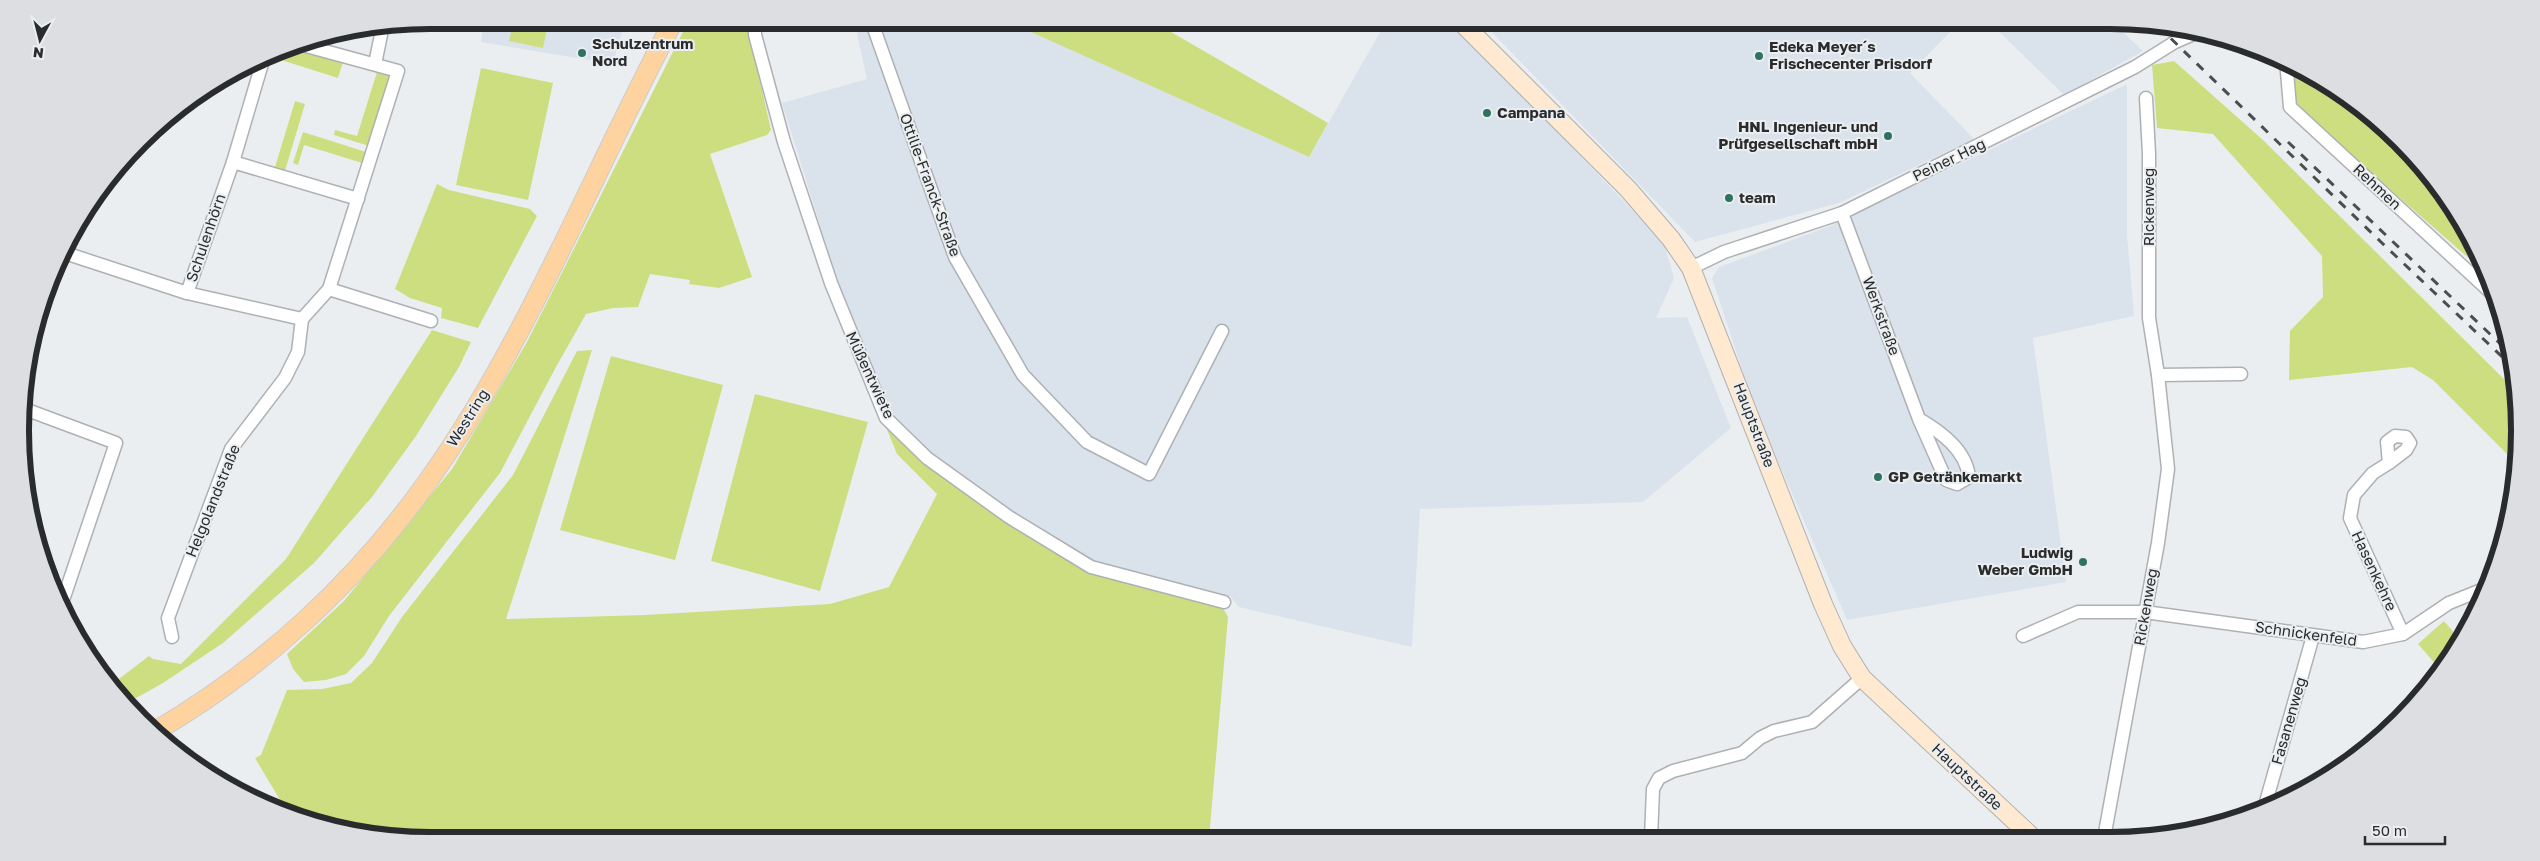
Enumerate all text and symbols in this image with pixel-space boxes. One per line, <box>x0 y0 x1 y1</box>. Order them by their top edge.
north arrow <box>15 15 65 65</box>
place label: Schulzentrum Nord <box>592 34 693 69</box>
place label: Edeka Meyer´s Frischecenter Prisdorf <box>1769 37 1933 72</box>
text: N <box>32 44 45 62</box>
marker: Schulzentrum Nord <box>576 47 588 59</box>
marker: Edeka Meyer´s Frischecenter Prisdorf <box>1753 50 1765 62</box>
place label: Campana <box>1497 103 1565 121</box>
marker: Campana <box>1481 107 1493 119</box>
street label: Ottilie-Franck-Straße <box>897 111 965 259</box>
place label: HNL Ingenieur- und Prüfgesellschaft mbH <box>1718 117 1878 152</box>
marker: HNL Ingenieur- und Prüfgesellschaft mbH <box>1882 130 1894 142</box>
street label: Peiner Hag <box>1909 134 1988 185</box>
street label: Rehmen <box>2350 160 2405 213</box>
street label: Rickenweg <box>2139 168 2157 246</box>
place label: team <box>1739 188 1776 206</box>
street label: Schulenhörn <box>182 191 229 284</box>
marker: team <box>1723 192 1735 204</box>
street label: Werkstraße <box>1859 274 1905 358</box>
street label: Müßentwiete <box>843 328 899 421</box>
street label: Hauptstraße <box>1730 380 1780 470</box>
street label: Westring <box>442 385 492 450</box>
street label: Helgolandstraße <box>181 441 243 560</box>
place label: GP Getränkemarkt <box>1888 467 2022 485</box>
marker: GP Getränkemarkt <box>1872 471 1884 483</box>
street label: Hasenkehre <box>2349 528 2401 614</box>
place label: Ludwig Weber GmbH <box>1977 543 2073 578</box>
marker: Ludwig Weber GmbH <box>2077 556 2089 568</box>
street label: Rickenweg <box>2129 567 2161 647</box>
street label: Schnickenfeld <box>2254 617 2358 649</box>
street label: Fasanenweg <box>2267 675 2309 767</box>
street label: Hauptstraße <box>1929 739 2007 814</box>
scale bar <box>2365 814 2445 846</box>
text: 50 m <box>2372 821 2407 839</box>

